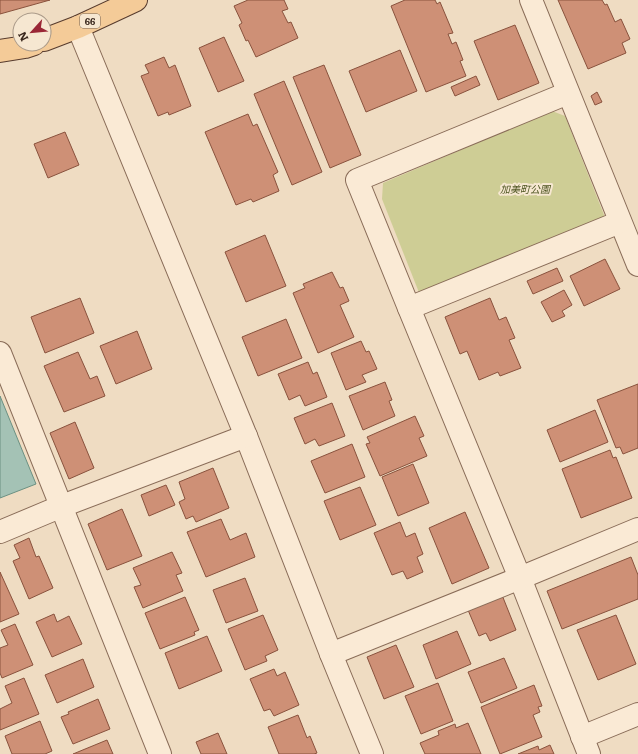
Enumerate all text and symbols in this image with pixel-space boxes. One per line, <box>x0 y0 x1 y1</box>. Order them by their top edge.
north arrow <box>12 12 52 52</box>
road number: 66 <box>80 14 100 28</box>
text: N <box>13 29 31 45</box>
park label: 加美町公園 <box>500 181 552 196</box>

